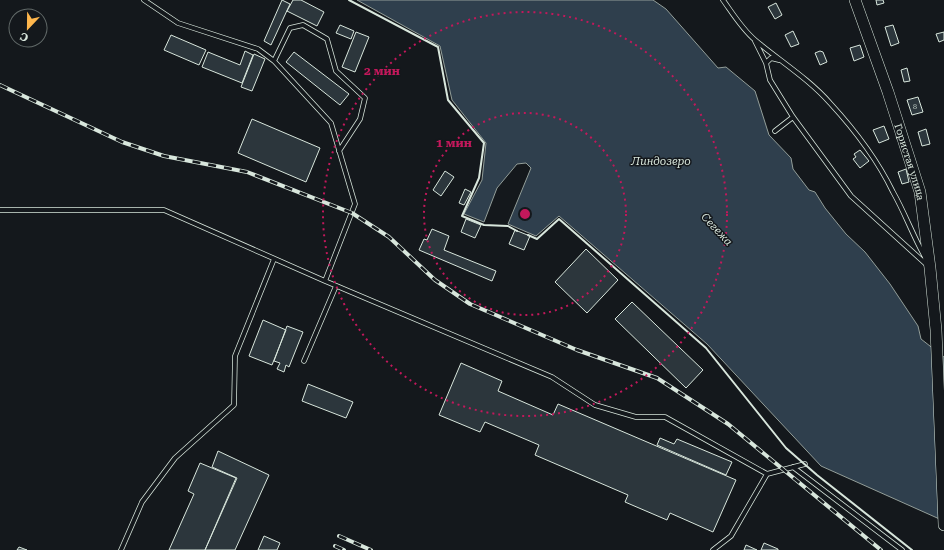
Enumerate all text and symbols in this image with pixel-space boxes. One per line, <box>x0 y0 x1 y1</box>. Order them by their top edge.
north arrow <box>8 8 48 48</box>
text: С <box>18 29 30 44</box>
text: 2 мин <box>364 64 400 78</box>
house number: 8 <box>913 102 918 111</box>
street label: Гористая улица <box>892 122 926 202</box>
text: 1 мин <box>436 136 472 150</box>
water label: Линдозеро <box>630 155 691 168</box>
centre of rings <box>518 207 532 221</box>
water label: Сегежа <box>698 210 735 249</box>

